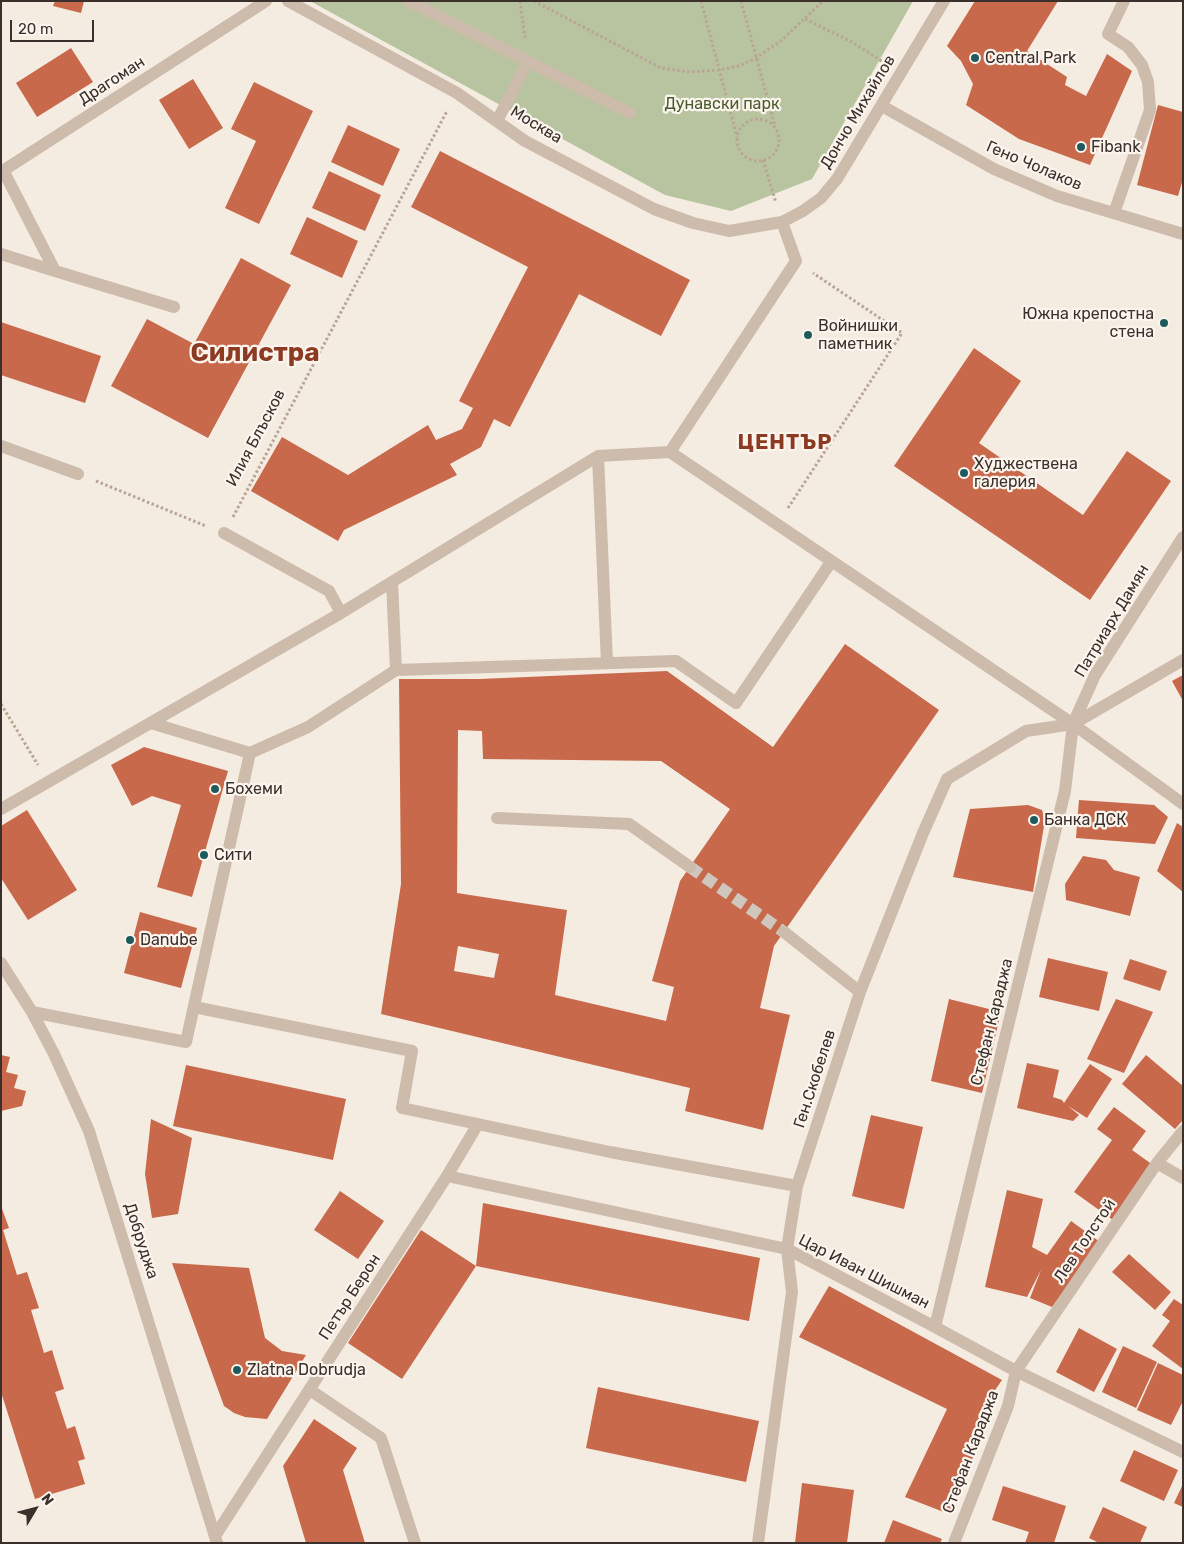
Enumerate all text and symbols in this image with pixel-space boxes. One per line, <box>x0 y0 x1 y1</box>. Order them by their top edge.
scale bar <box>12 10 96 42</box>
text: 20 m <box>18 20 53 38</box>
place label: Central Park <box>985 48 1076 68</box>
street label: Дончо Михайлов <box>816 52 900 172</box>
marker: Central Park <box>969 52 981 64</box>
street label: Драгоман <box>75 53 149 109</box>
park label: Дунавски парк <box>664 94 780 114</box>
street label: Москва <box>507 102 565 148</box>
street label: Гено Чолаков <box>983 137 1085 195</box>
place label: Fibank <box>1091 137 1141 157</box>
marker: Fibank <box>1075 141 1087 153</box>
place label: Южна крепостна стена <box>1022 304 1154 342</box>
place label: Войнишки паметник <box>818 316 898 354</box>
marker: Южна крепостна стена <box>1158 317 1170 329</box>
marker: Войнишки паметник <box>802 329 814 341</box>
district label: Силистра <box>190 337 320 369</box>
street label: Илия Блъсков <box>222 386 290 490</box>
district label: ЦЕНТЪР <box>737 430 833 456</box>
place label: Худжествена галерия <box>974 454 1078 492</box>
marker: Худжествена галерия <box>958 467 970 479</box>
street label: Патриарх Дамян <box>1071 561 1153 681</box>
place label: Бохеми <box>225 779 283 799</box>
marker: Бохеми <box>209 783 221 795</box>
place label: Банка ДСК <box>1044 810 1126 830</box>
marker: Банка ДСК <box>1028 814 1040 826</box>
place label: Сити <box>214 845 252 865</box>
marker: Сити <box>198 849 210 861</box>
place label: Danube <box>140 930 198 950</box>
marker: Danube <box>124 934 136 946</box>
street label: Стефан Караджа <box>967 956 1017 1088</box>
street label: Ген.Скобелев <box>790 1027 840 1131</box>
street label: Лев Толстой <box>1050 1196 1120 1286</box>
street label: Добруджа <box>120 1200 162 1282</box>
street label: Цар Иван Шишман <box>795 1231 933 1313</box>
street label: Петър Берон <box>315 1250 385 1344</box>
place label: Zlatna Dobrudja <box>247 1360 366 1380</box>
marker: Zlatna Dobrudja <box>231 1364 243 1376</box>
street label: Стефан Караджа <box>939 1388 1003 1516</box>
north arrow <box>10 1484 60 1534</box>
text: N <box>38 1491 57 1509</box>

